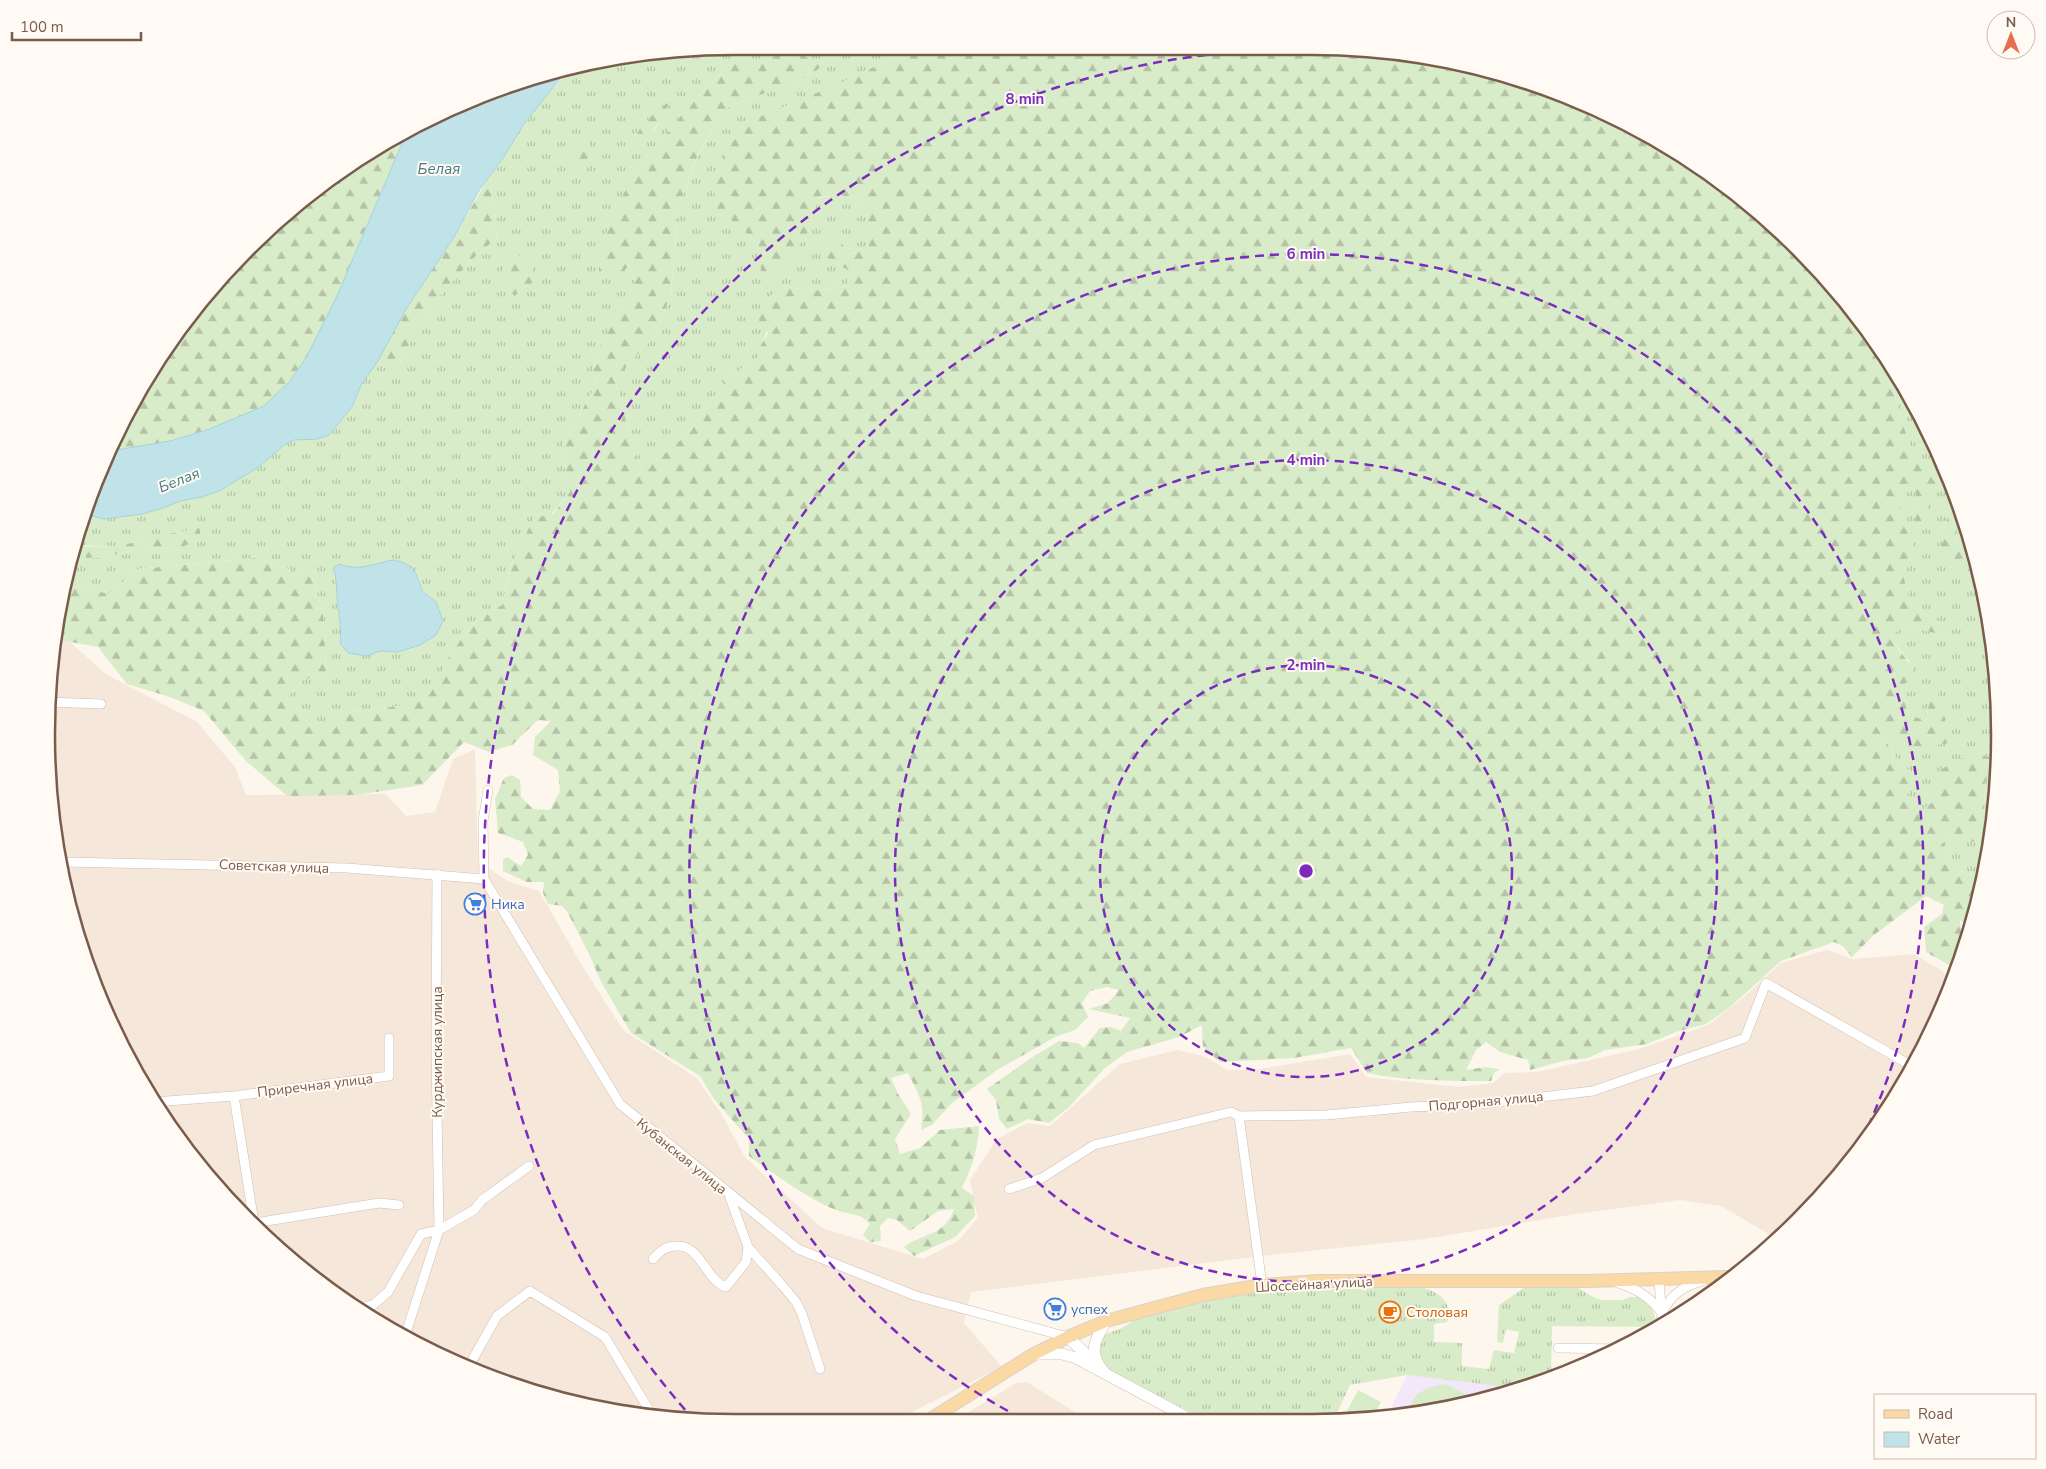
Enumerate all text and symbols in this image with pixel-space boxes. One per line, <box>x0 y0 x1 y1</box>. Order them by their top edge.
scale bar <box>12 10 141 42</box>
north arrow <box>1986 10 2036 60</box>
text: N <box>2006 13 2016 32</box>
text: 100 m <box>20 17 64 37</box>
text: 8 min <box>1006 89 1044 109</box>
water label: Белая <box>418 159 460 179</box>
text: 6 min <box>1287 244 1325 264</box>
text: 4 min <box>1287 450 1325 470</box>
water label: Белая <box>155 463 203 497</box>
text: 2 min <box>1287 655 1325 675</box>
street label: Советская улица <box>218 855 329 878</box>
centre of rings <box>1297 862 1315 880</box>
supermarket icon: Ника <box>463 892 487 916</box>
place label: Ника <box>491 895 525 914</box>
street label: Курджипская улица <box>428 986 447 1118</box>
street label: Приречная улица <box>256 1069 374 1102</box>
street label: Подгорная улица <box>1428 1087 1544 1116</box>
street label: Кубанская улица <box>632 1114 731 1199</box>
street label: Шоссейная улица <box>1255 1272 1373 1297</box>
supermarket icon: успех <box>1043 1297 1067 1321</box>
place label: успех <box>1071 1300 1108 1319</box>
cafe icon: Столовая <box>1378 1300 1402 1324</box>
place label: Столовая <box>1406 1303 1468 1322</box>
legend <box>1874 1394 2036 1459</box>
text: Road <box>1918 1404 1953 1424</box>
text: Water <box>1918 1429 1961 1449</box>

